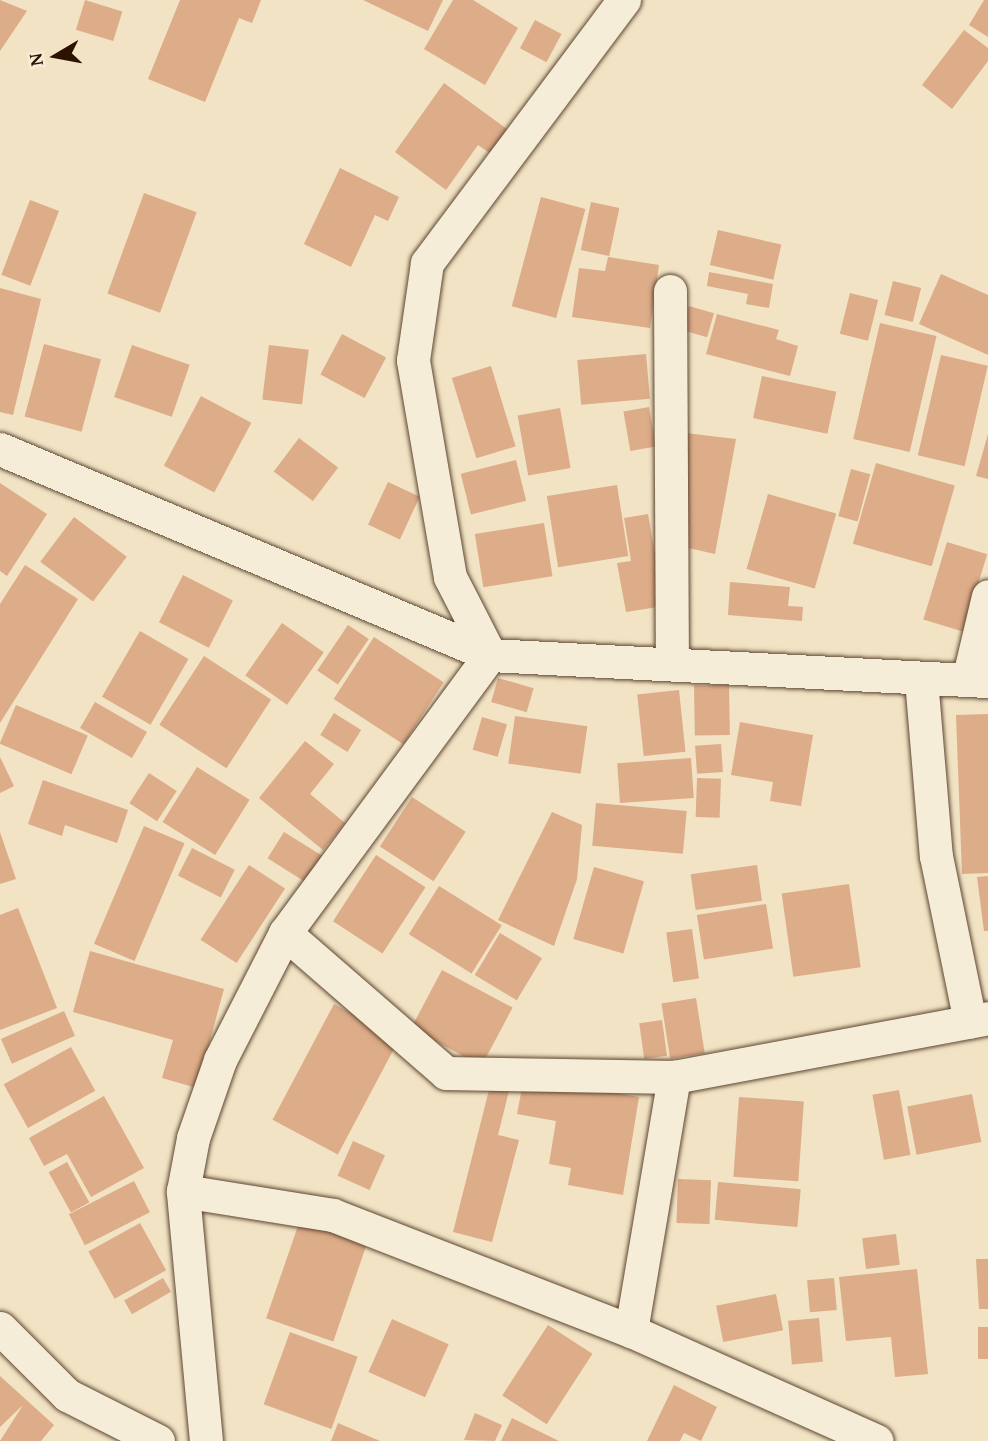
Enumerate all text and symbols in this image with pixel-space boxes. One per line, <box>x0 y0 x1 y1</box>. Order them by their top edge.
north arrow <box>21 21 91 91</box>
text: N <box>20 51 50 68</box>

